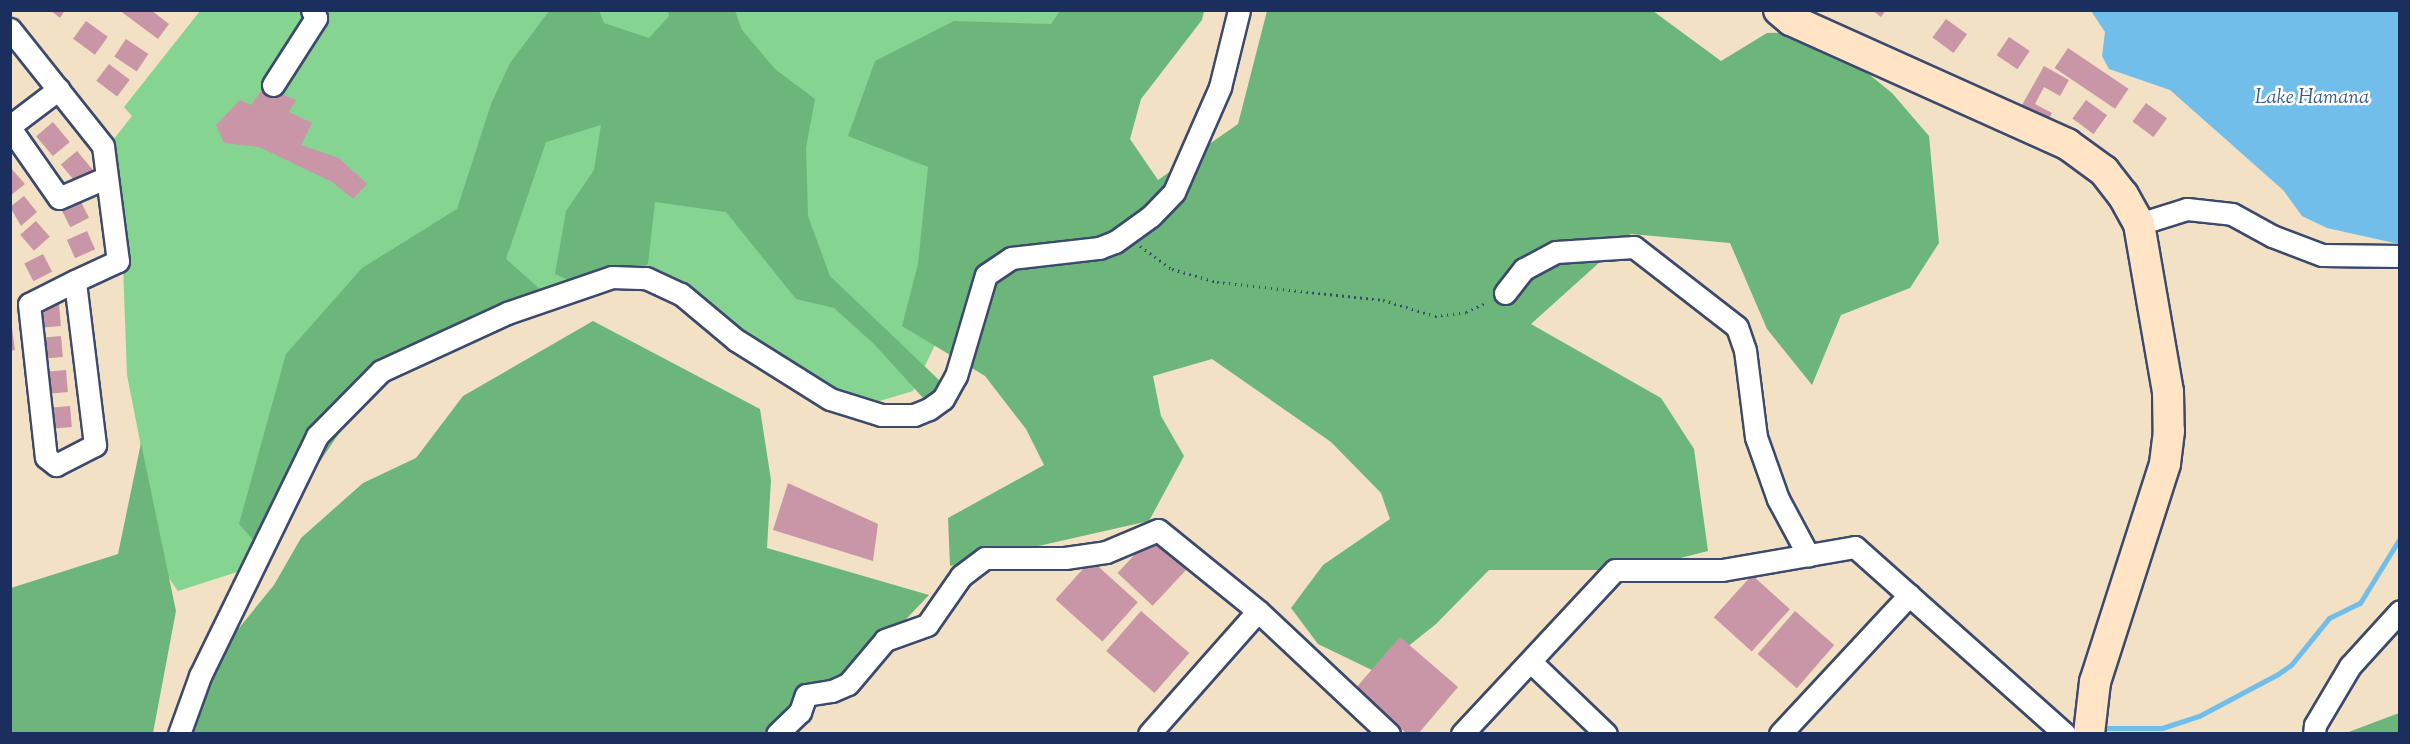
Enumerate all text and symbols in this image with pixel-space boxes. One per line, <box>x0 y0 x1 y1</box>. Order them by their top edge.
water label: Lake Hamana <box>2255 86 2369 110</box>

